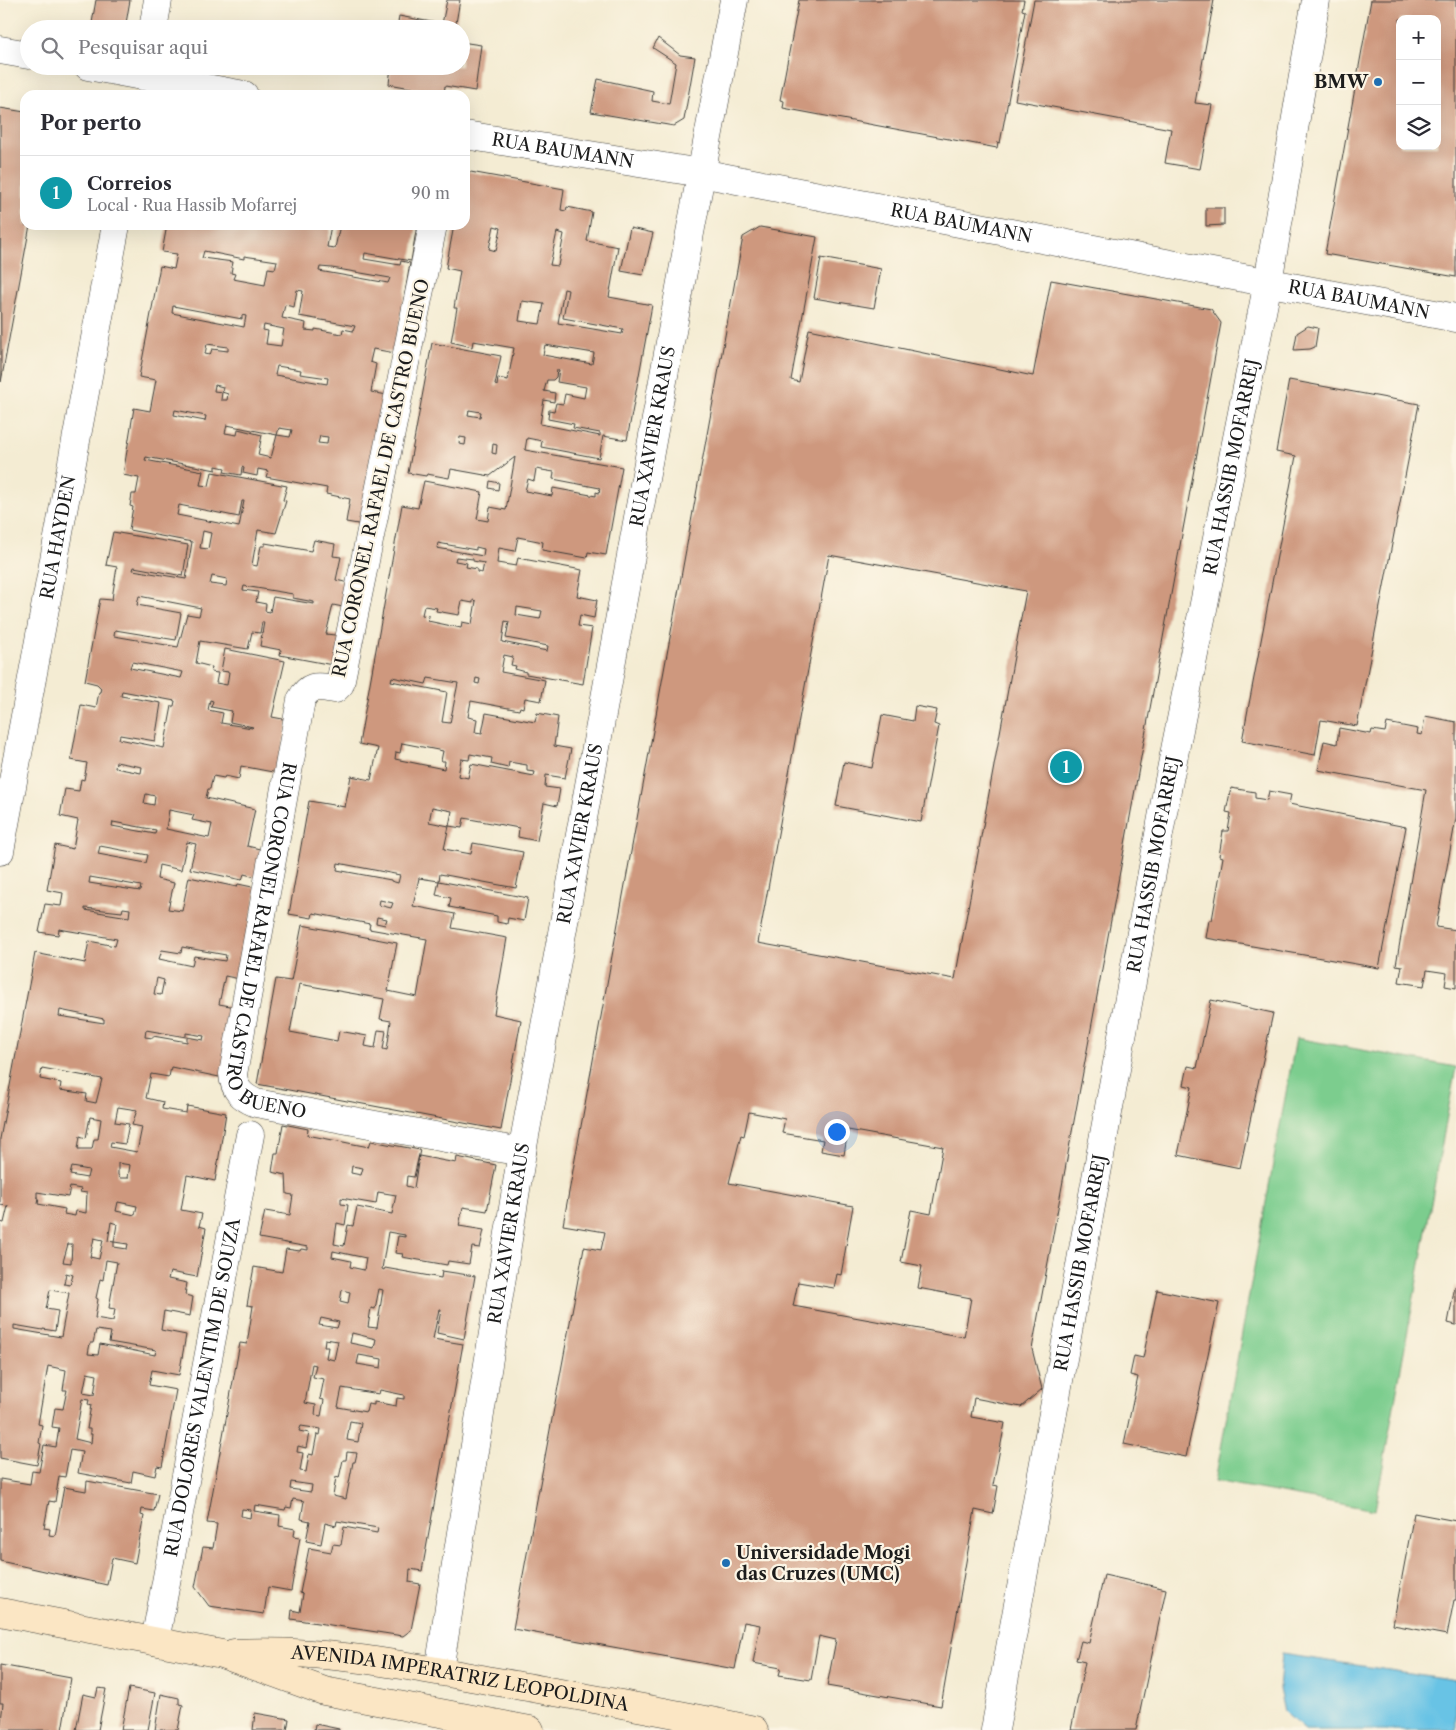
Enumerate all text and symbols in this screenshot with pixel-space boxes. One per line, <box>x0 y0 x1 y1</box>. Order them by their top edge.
map controls <box>1396 15 1441 150</box>
button: + <box>1396 15 1441 60</box>
search box <box>20 20 470 75</box>
icon: search <box>38 34 66 62</box>
text: Pesquisar aqui <box>78 36 208 59</box>
button: − <box>1396 60 1441 105</box>
place label: BMW <box>1314 71 1369 93</box>
marker: BMW <box>1372 76 1384 88</box>
button: layers <box>1396 105 1441 150</box>
text: Por perto <box>40 110 141 135</box>
street label: RUA BAUMANN <box>490 128 636 173</box>
text: Correios <box>87 172 172 195</box>
text: 1 <box>52 183 60 203</box>
text: 90 m <box>411 183 450 203</box>
text: Local · Rua Hassib Mofarrej <box>87 195 297 215</box>
street label: RUA BAUMANN <box>889 199 1034 248</box>
street label: RUA BAUMANN <box>1286 276 1432 324</box>
street label: RUA CORONEL RAFAEL DE CASTRO BUENO <box>328 277 434 679</box>
street label: RUA XAVIER KRAUS <box>626 344 680 529</box>
street label: RUA HASSIB MOFARREJ <box>1199 357 1264 577</box>
street label: RUA HAYDEN <box>36 473 80 601</box>
street label: RUA CORONEL RAFAEL DE CASTRO BUENO <box>278 730 328 1138</box>
street label: RUA XAVIER KRAUS <box>553 742 607 926</box>
pin: 1 <box>1050 748 1082 786</box>
street label: RUA HASSIB MOFARREJ <box>1123 754 1185 975</box>
text: RUA CORONEL RAFAEL DE CASTRO BUENO <box>222 760 308 1123</box>
your location <box>824 1119 850 1145</box>
street label: RUA XAVIER KRAUS <box>484 1141 534 1326</box>
street label: RUA HASSIB MOFARREJ <box>1050 1152 1111 1373</box>
street label: RUA DOLORES VALENTIM DE SOUZA <box>160 1216 245 1559</box>
place label: Universidade Mogi das Cruzes (UMC) <box>736 1542 911 1585</box>
marker: Universidade Mogi das Cruzes (UMC) <box>720 1557 732 1569</box>
street label: AVENIDA IMPERATRIZ LEOPOLDINA <box>289 1642 631 1716</box>

